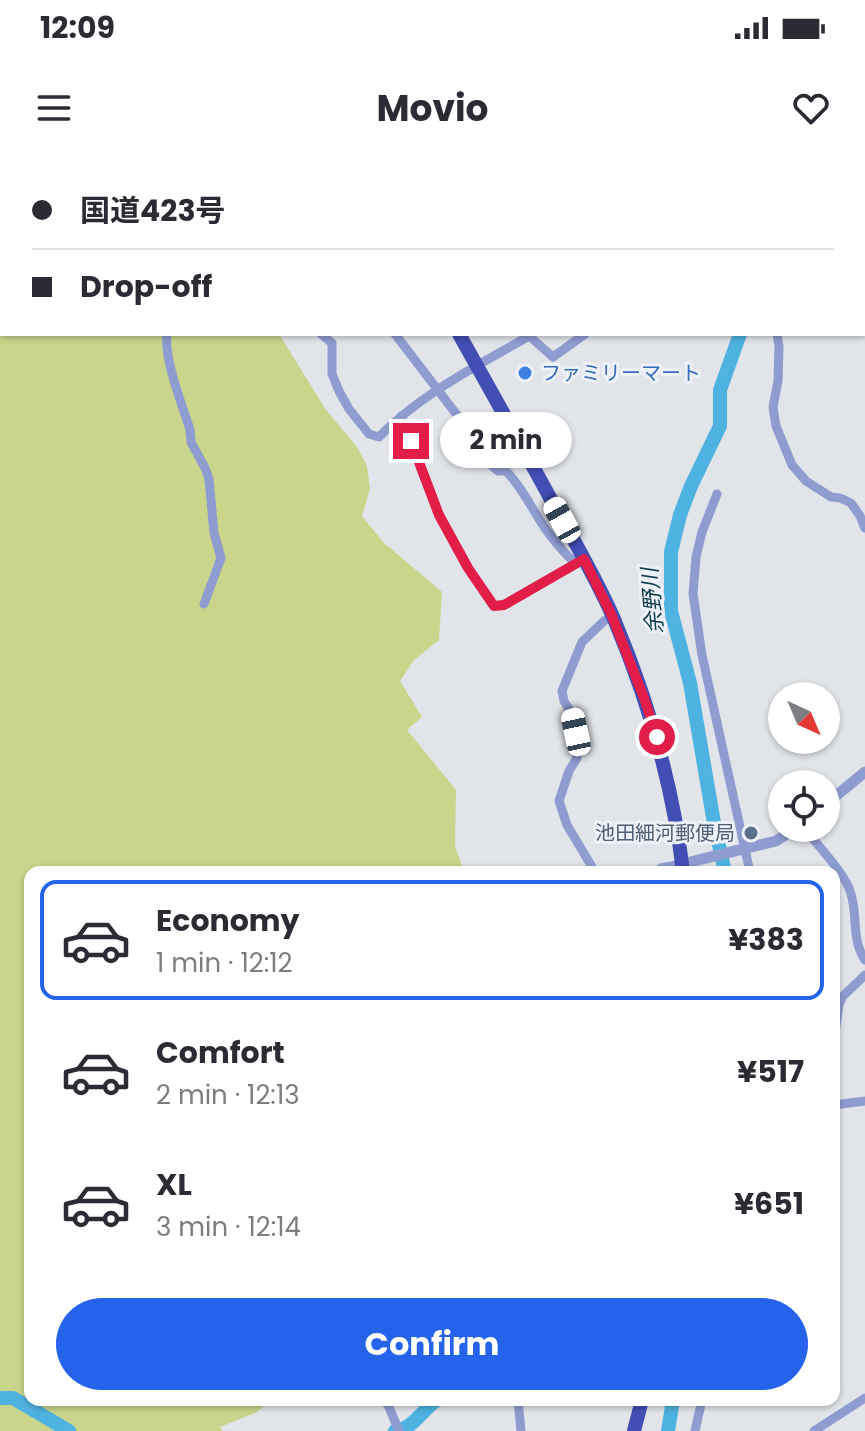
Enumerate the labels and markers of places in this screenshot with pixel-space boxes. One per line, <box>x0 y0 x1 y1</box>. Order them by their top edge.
place label: ファミリーマート <box>541 359 701 387</box>
marker: ファミリーマート <box>516 364 534 382</box>
place label: 池田細河郵便局 <box>595 819 735 847</box>
marker: 池田細河郵便局 <box>742 824 760 842</box>

